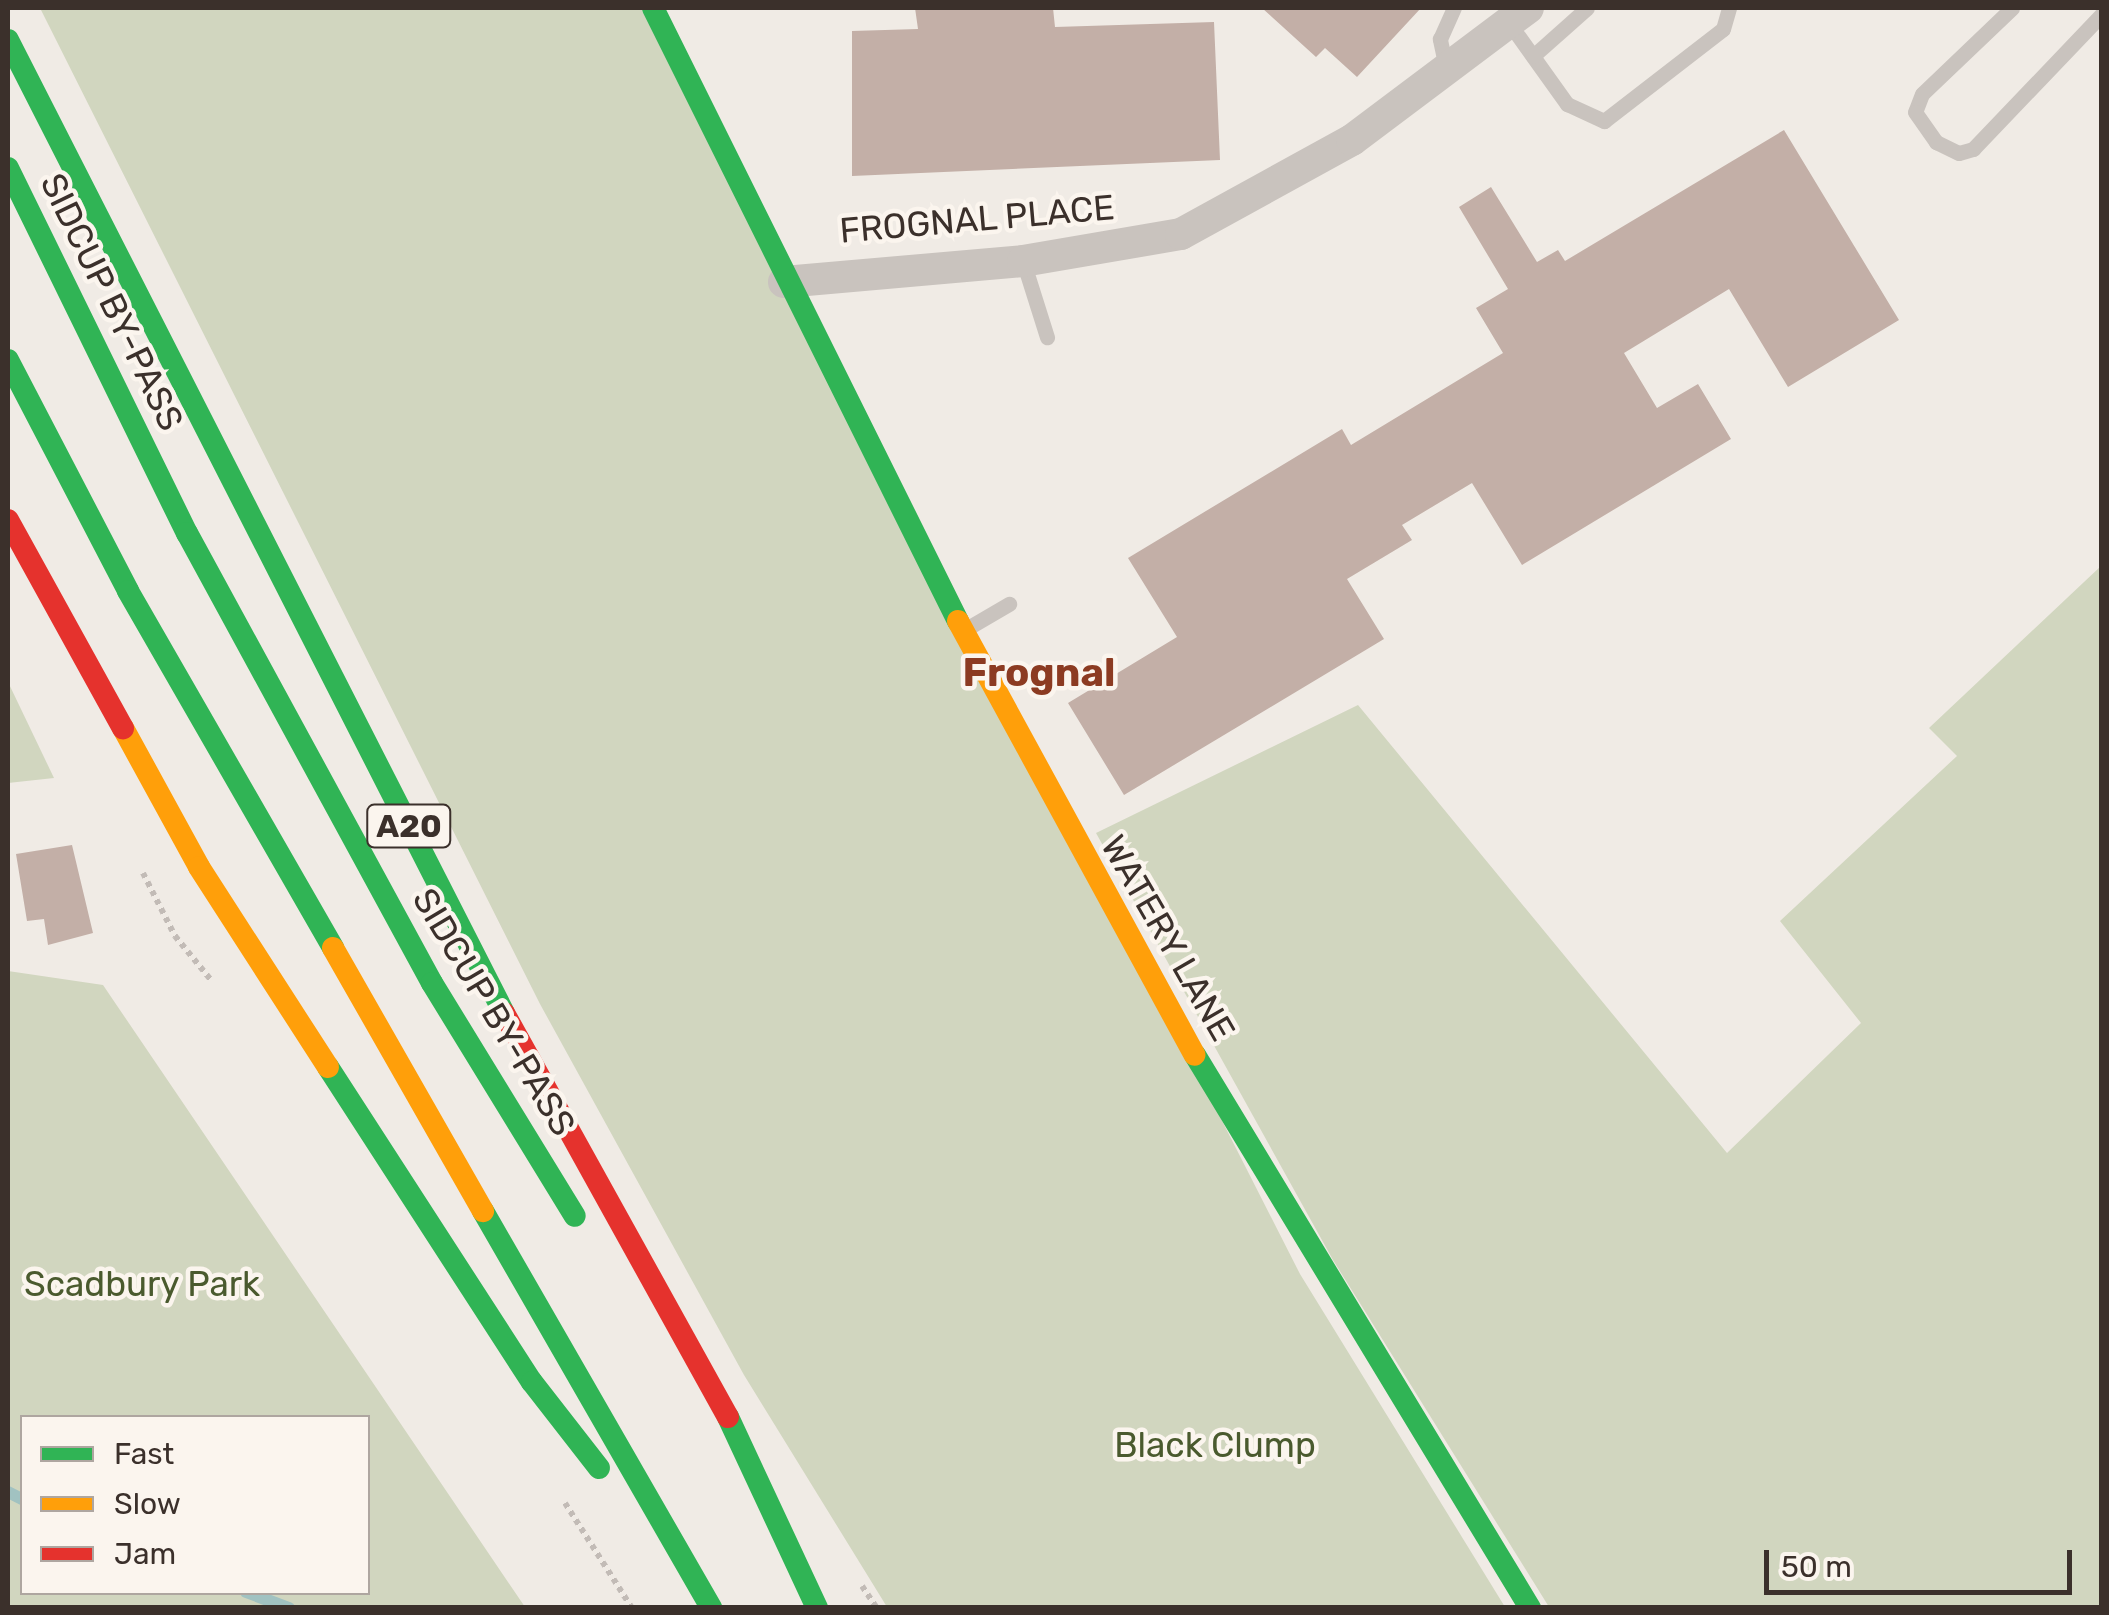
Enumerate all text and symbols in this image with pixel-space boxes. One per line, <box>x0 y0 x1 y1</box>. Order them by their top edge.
street label: SIDCUP BY-PASS <box>31 166 193 438</box>
street label: FROGNAL PLACE <box>837 186 1117 252</box>
district label: Frognal <box>963 649 1115 697</box>
road number: A20 <box>364 799 454 853</box>
street label: WATERY LANE <box>1092 827 1244 1049</box>
street label: SIDCUP BY-PASS <box>403 881 585 1143</box>
park label: Scadbury Park <box>23 1263 261 1305</box>
legend <box>20 1415 370 1595</box>
park label: Black Clump <box>1114 1424 1316 1466</box>
text: Fast <box>114 1436 174 1472</box>
text: Slow <box>114 1486 181 1522</box>
scale bar <box>1769 1530 2076 1592</box>
text: Jam <box>114 1536 176 1572</box>
text: 50 m <box>1781 1549 1852 1585</box>

